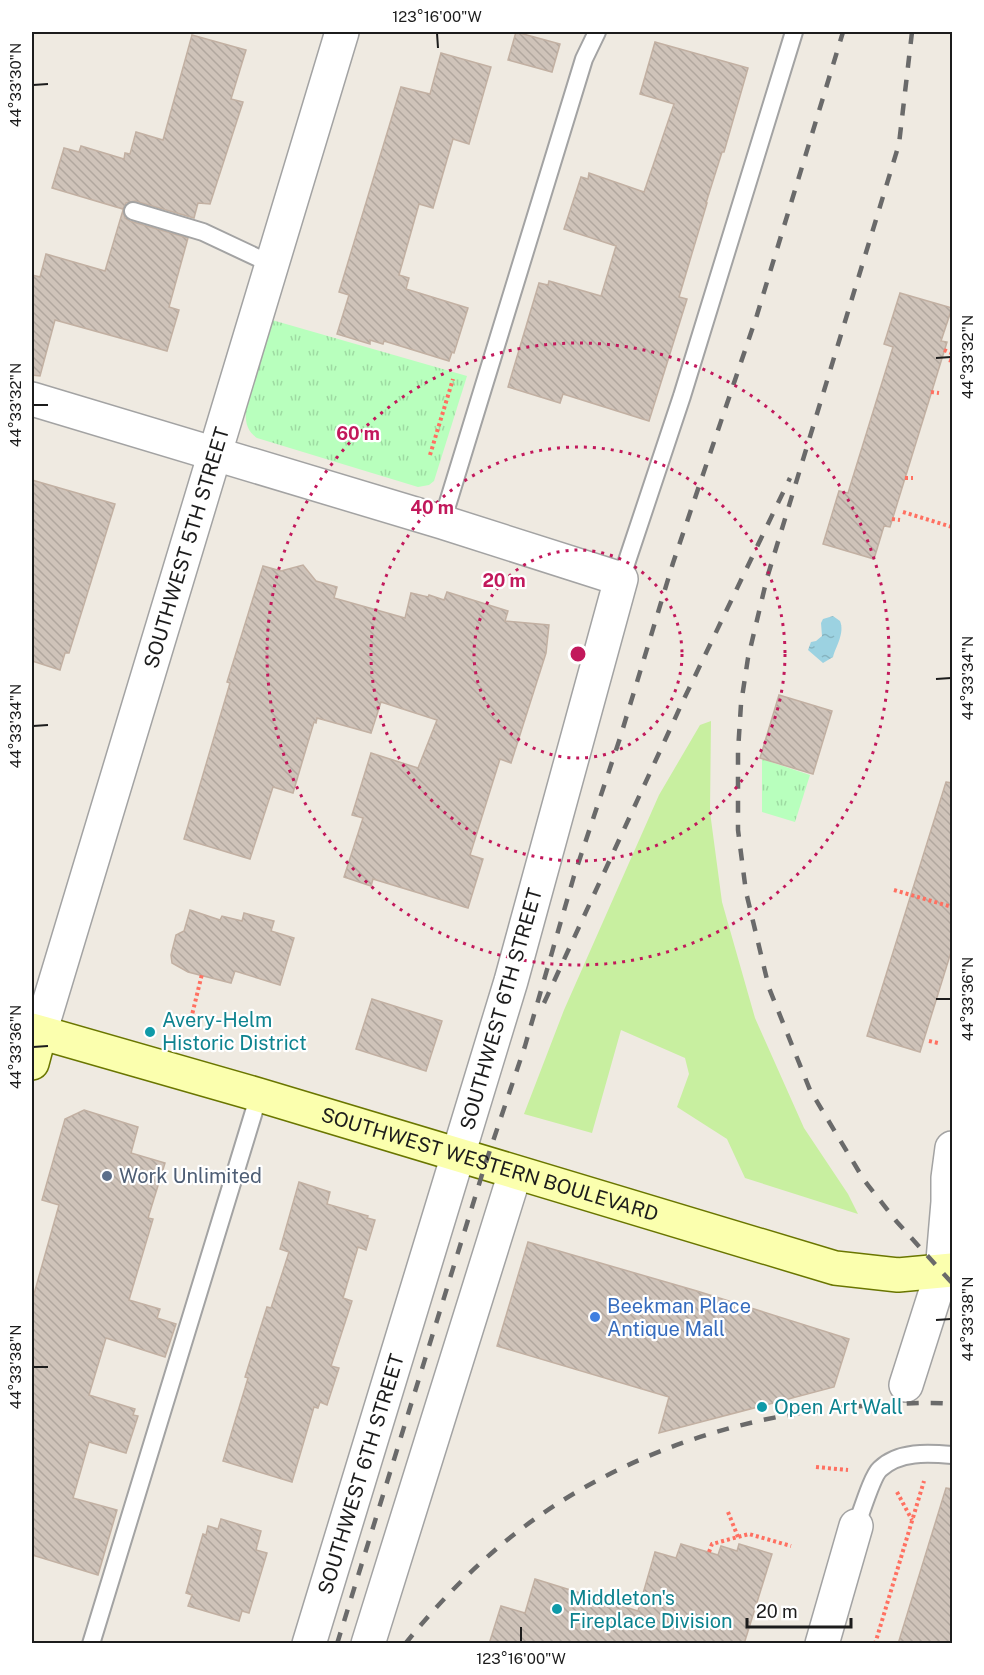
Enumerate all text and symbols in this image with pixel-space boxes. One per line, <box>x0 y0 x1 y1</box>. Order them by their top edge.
text: 123°16'00"W <box>392 8 482 25</box>
text: 44°33'30"N <box>7 43 24 127</box>
text: 44°33'32"N <box>959 315 976 399</box>
text: 44°33'32"N <box>7 363 24 447</box>
text: 60 m <box>336 423 380 444</box>
street label: SOUTHWEST 5TH STREET <box>139 424 234 671</box>
text: 40 m <box>410 497 454 518</box>
text: 20 m <box>482 570 526 591</box>
text: 44°33'34"N <box>959 636 976 720</box>
centre of rings <box>568 644 588 664</box>
text: 44°33'34"N <box>7 684 24 768</box>
street label: SOUTHWEST 6TH STREET <box>455 885 547 1133</box>
text: 44°33'36"N <box>959 957 976 1041</box>
text: 44°33'36"N <box>7 1005 24 1089</box>
place label: Avery-Helm Historic District <box>162 1008 307 1055</box>
marker: Avery-Helm Historic District <box>143 1025 157 1039</box>
street label: SOUTHWEST WESTERN BOULEVARD <box>318 1102 661 1226</box>
place label: Work Unlimited <box>119 1164 262 1188</box>
marker: Work Unlimited <box>100 1169 114 1183</box>
text: 44°33'38"N <box>959 1276 976 1362</box>
place label: Beekman Place Antique Mall <box>607 1294 751 1341</box>
marker: Beekman Place Antique Mall <box>588 1310 602 1324</box>
text: 44°33'38"N <box>7 1324 24 1410</box>
street label: SOUTHWEST 6TH STREET <box>313 1351 409 1597</box>
place label: Open Art Wall <box>774 1395 903 1419</box>
marker: Open Art Wall <box>755 1400 769 1414</box>
place label: Middleton's Fireplace Division <box>569 1586 733 1633</box>
scale bar <box>747 1591 850 1629</box>
text: 20 m <box>756 1601 798 1622</box>
marker: Middleton's Fireplace Division <box>550 1602 564 1616</box>
text: 123°16'00"W <box>476 1650 566 1667</box>

